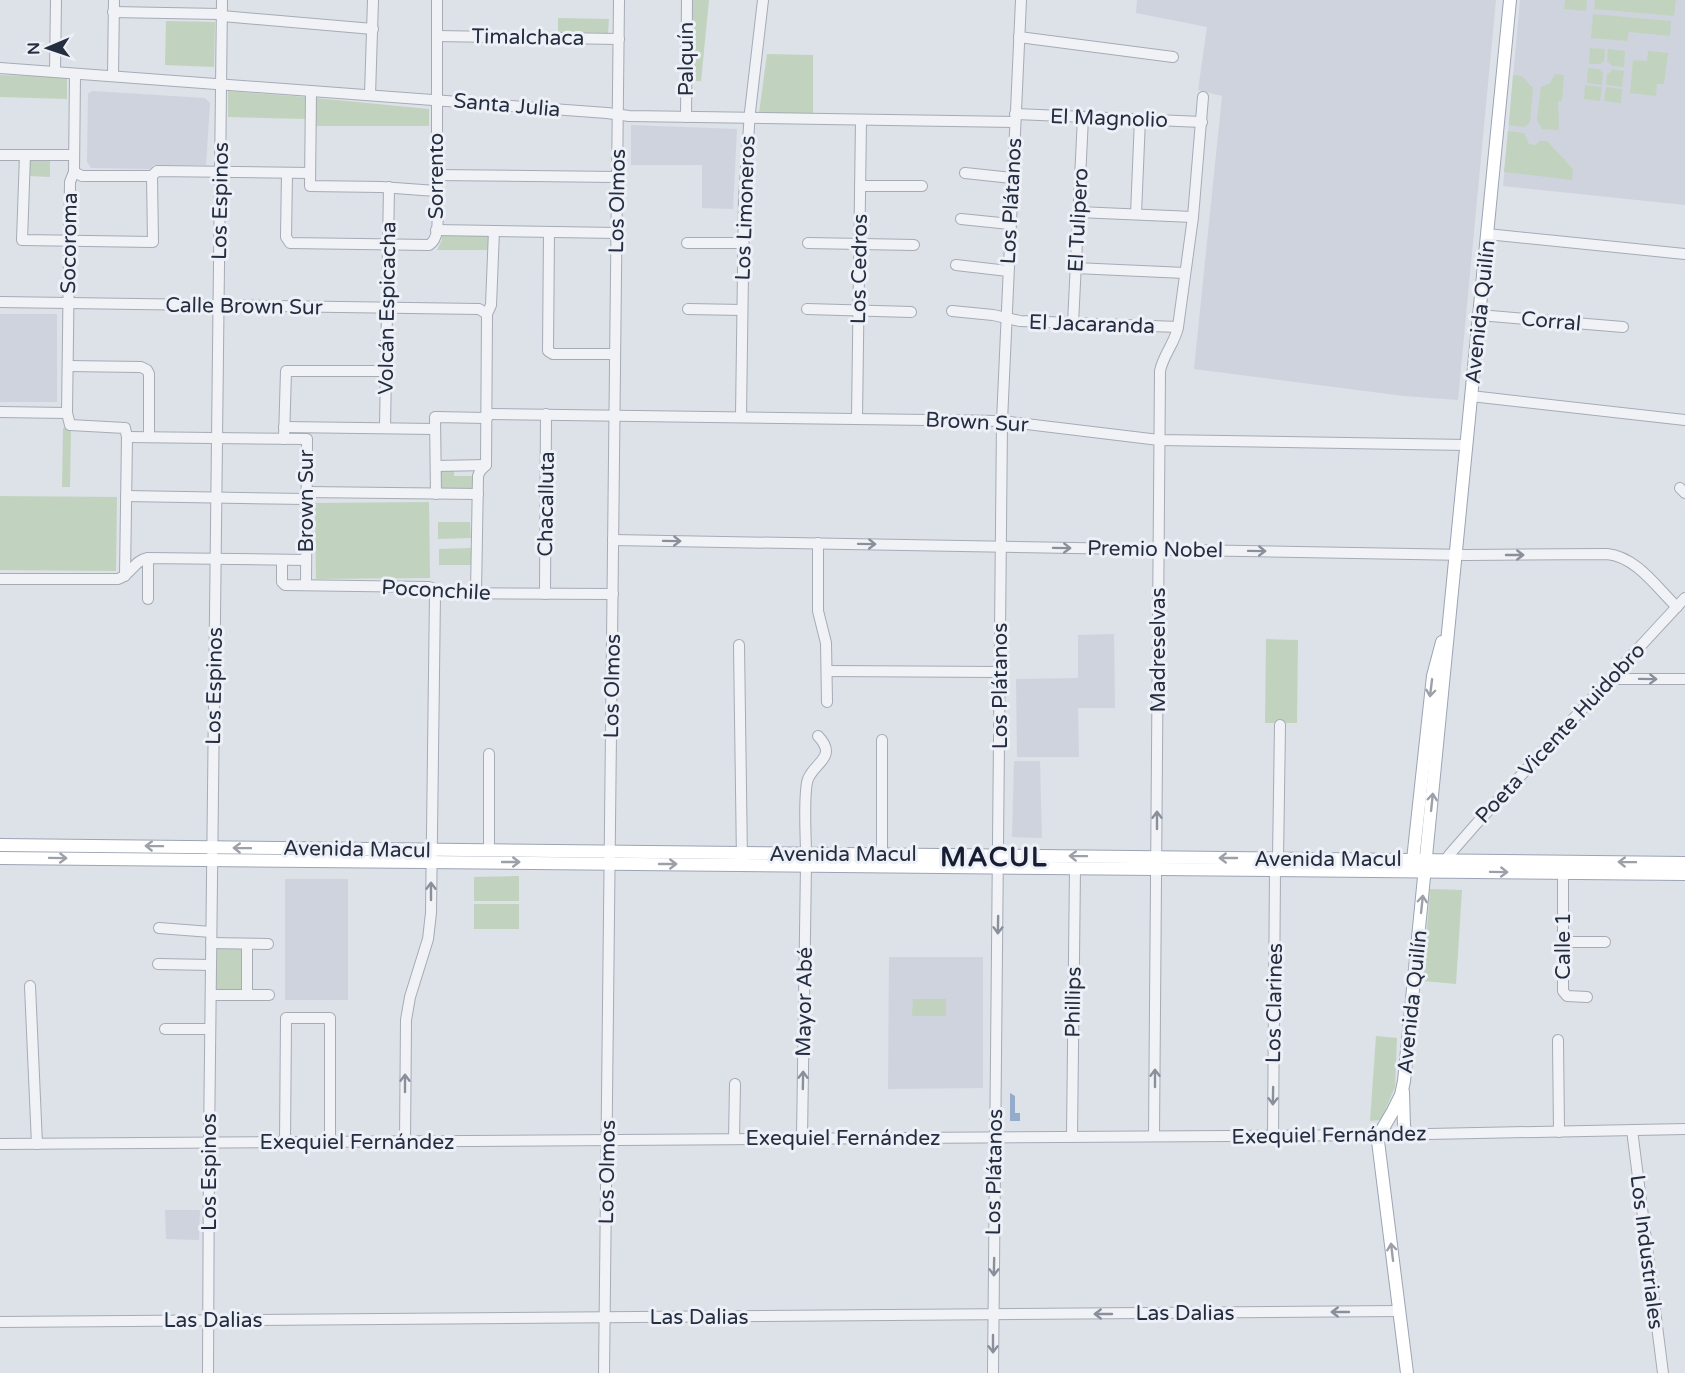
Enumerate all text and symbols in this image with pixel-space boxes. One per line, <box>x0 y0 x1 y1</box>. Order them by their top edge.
north arrow <box>18 18 78 78</box>
street label: Palquín <box>674 22 699 96</box>
street label: Timalchaca <box>471 24 585 51</box>
text: N <box>24 42 44 55</box>
street label: Santa Julia <box>452 88 562 123</box>
street label: El Magnolio <box>1049 104 1168 133</box>
street label: Sorrento <box>424 133 449 219</box>
street label: Los Limoneros <box>730 135 761 281</box>
street label: Los Plátanos <box>996 137 1027 265</box>
street label: Los Espinos <box>207 142 234 260</box>
street label: Los Olmos <box>604 148 631 254</box>
street label: El Tulipero <box>1063 167 1094 273</box>
street label: Socoroma <box>56 192 83 294</box>
street label: Los Cedros <box>846 214 873 324</box>
street label: Volcán Espicacha <box>373 221 402 395</box>
street label: Avenida Quilín <box>1461 239 1500 385</box>
street label: Calle Brown Sur <box>165 293 323 320</box>
street label: Corral <box>1520 306 1582 337</box>
street label: El Jacaranda <box>1028 310 1156 339</box>
street label: Brown Sur <box>925 407 1029 438</box>
street label: Brown Sur <box>294 449 319 553</box>
street label: Chacalluta <box>533 451 560 557</box>
one-way arrow <box>661 535 681 547</box>
street label: Premio Nobel <box>1087 536 1223 563</box>
one-way arrow <box>856 538 876 550</box>
one-way arrow <box>1051 542 1071 554</box>
one-way arrow <box>1246 545 1266 557</box>
one-way arrow <box>1504 549 1524 561</box>
street label: Poconchile <box>381 575 491 606</box>
street label: Madreselvas <box>1146 587 1171 713</box>
street label: Los Plátanos <box>988 623 1013 749</box>
street label: Los Espinos <box>201 627 228 745</box>
street label: Los Olmos <box>599 633 626 739</box>
street label: Poeta Vicente Huidobro <box>1470 638 1650 829</box>
one-way arrow <box>1637 673 1657 685</box>
one-way arrow <box>1425 677 1436 697</box>
one-way arrow <box>1427 792 1438 812</box>
one-way arrow <box>1151 810 1163 830</box>
street label: Avenida Macul <box>283 836 431 863</box>
one-way arrow <box>144 841 164 852</box>
district label: MACUL <box>940 841 1048 874</box>
one-way arrow <box>232 842 252 854</box>
street label: Avenida Macul <box>769 842 917 867</box>
street label: Avenida Macul <box>1254 847 1402 872</box>
one-way arrow <box>1068 851 1088 862</box>
one-way arrow <box>1219 852 1239 864</box>
one-way arrow <box>48 853 68 864</box>
one-way arrow <box>1617 856 1637 868</box>
one-way arrow <box>500 857 520 868</box>
one-way arrow <box>658 858 678 870</box>
one-way arrow <box>1488 867 1508 878</box>
one-way arrow <box>425 882 437 902</box>
one-way arrow <box>1417 895 1428 915</box>
street label: Calle 1 <box>1551 912 1576 980</box>
one-way arrow <box>992 915 1003 935</box>
street label: Avenida Quilín <box>1393 929 1432 1075</box>
street label: Los Clarines <box>1261 943 1288 1063</box>
street label: Mayor Abé <box>791 947 818 1057</box>
street label: Phillips <box>1060 966 1087 1038</box>
one-way arrow <box>1149 1068 1161 1088</box>
one-way arrow <box>797 1070 809 1090</box>
one-way arrow <box>399 1073 411 1093</box>
one-way arrow <box>1267 1086 1279 1106</box>
street label: Los Plátanos <box>981 1108 1008 1236</box>
street label: Los Espinos <box>197 1113 222 1231</box>
street label: Los Olmos <box>594 1119 621 1225</box>
street label: Exequiel Fernández <box>1231 1121 1427 1150</box>
street label: Exequiel Fernández <box>745 1126 941 1151</box>
street label: Exequiel Fernández <box>259 1130 455 1155</box>
street label: Los Industriales <box>1625 1173 1668 1331</box>
one-way arrow <box>1386 1243 1397 1263</box>
one-way arrow <box>988 1257 999 1277</box>
street label: Las Dalias <box>1135 1301 1235 1326</box>
street label: Las Dalias <box>649 1305 749 1330</box>
one-way arrow <box>1331 1306 1351 1318</box>
street label: Las Dalias <box>163 1308 263 1333</box>
one-way arrow <box>1094 1308 1114 1319</box>
one-way arrow <box>987 1333 999 1353</box>

